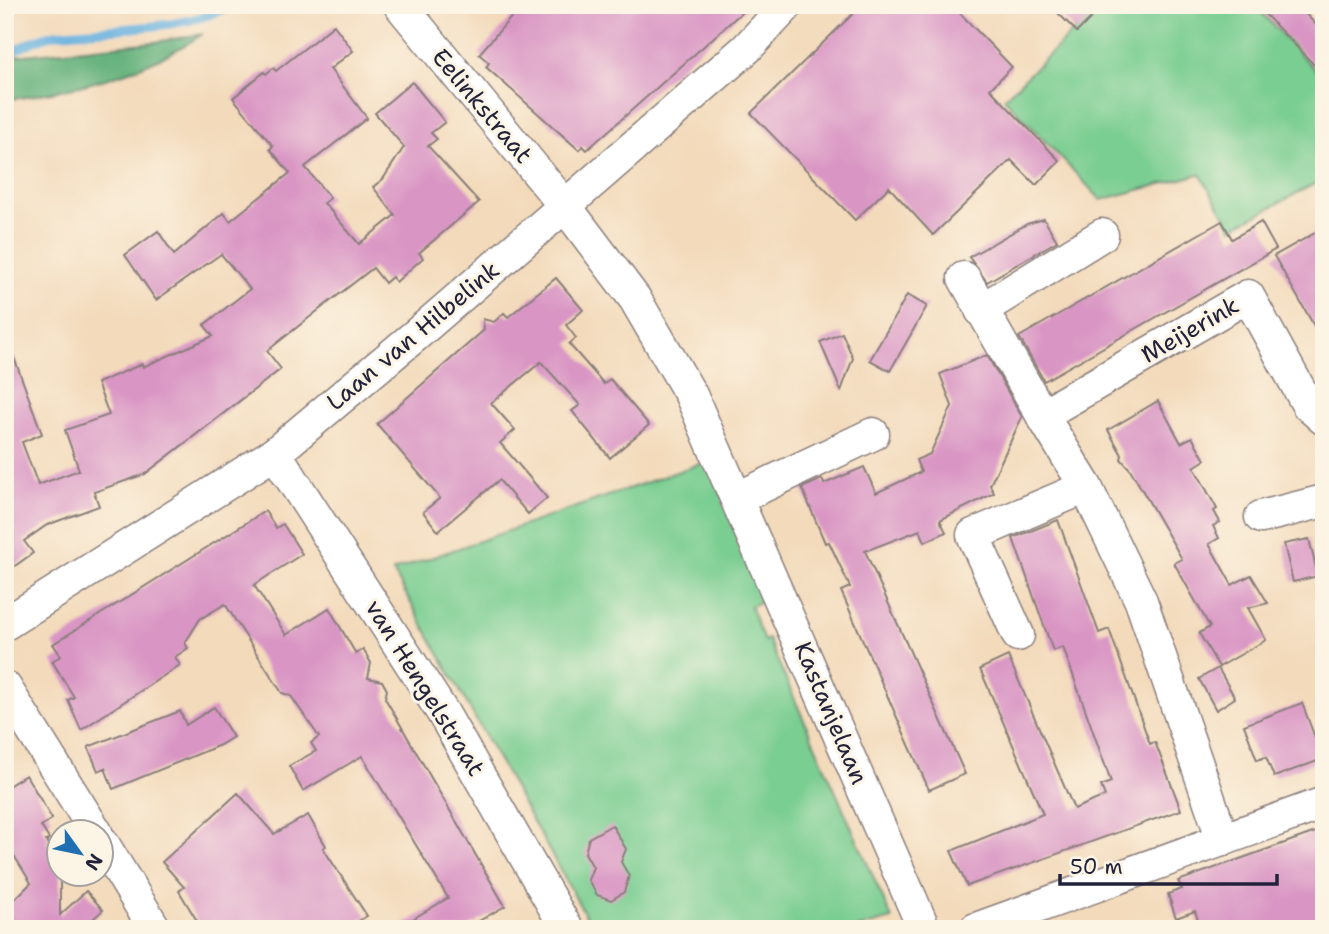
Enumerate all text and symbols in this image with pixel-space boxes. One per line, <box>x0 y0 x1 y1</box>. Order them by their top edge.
street label: Eelinkstraat <box>424 42 540 170</box>
street label: Laan van Hilbelink <box>320 254 506 418</box>
street label: Meijerink <box>1135 289 1245 371</box>
street label: van Hengelstraat <box>358 594 492 782</box>
street label: Kastanjelaan <box>787 637 875 789</box>
north arrow <box>46 818 116 888</box>
scale bar <box>1060 843 1276 887</box>
text: N <box>79 849 108 875</box>
text: 50 m <box>1070 853 1123 881</box>

